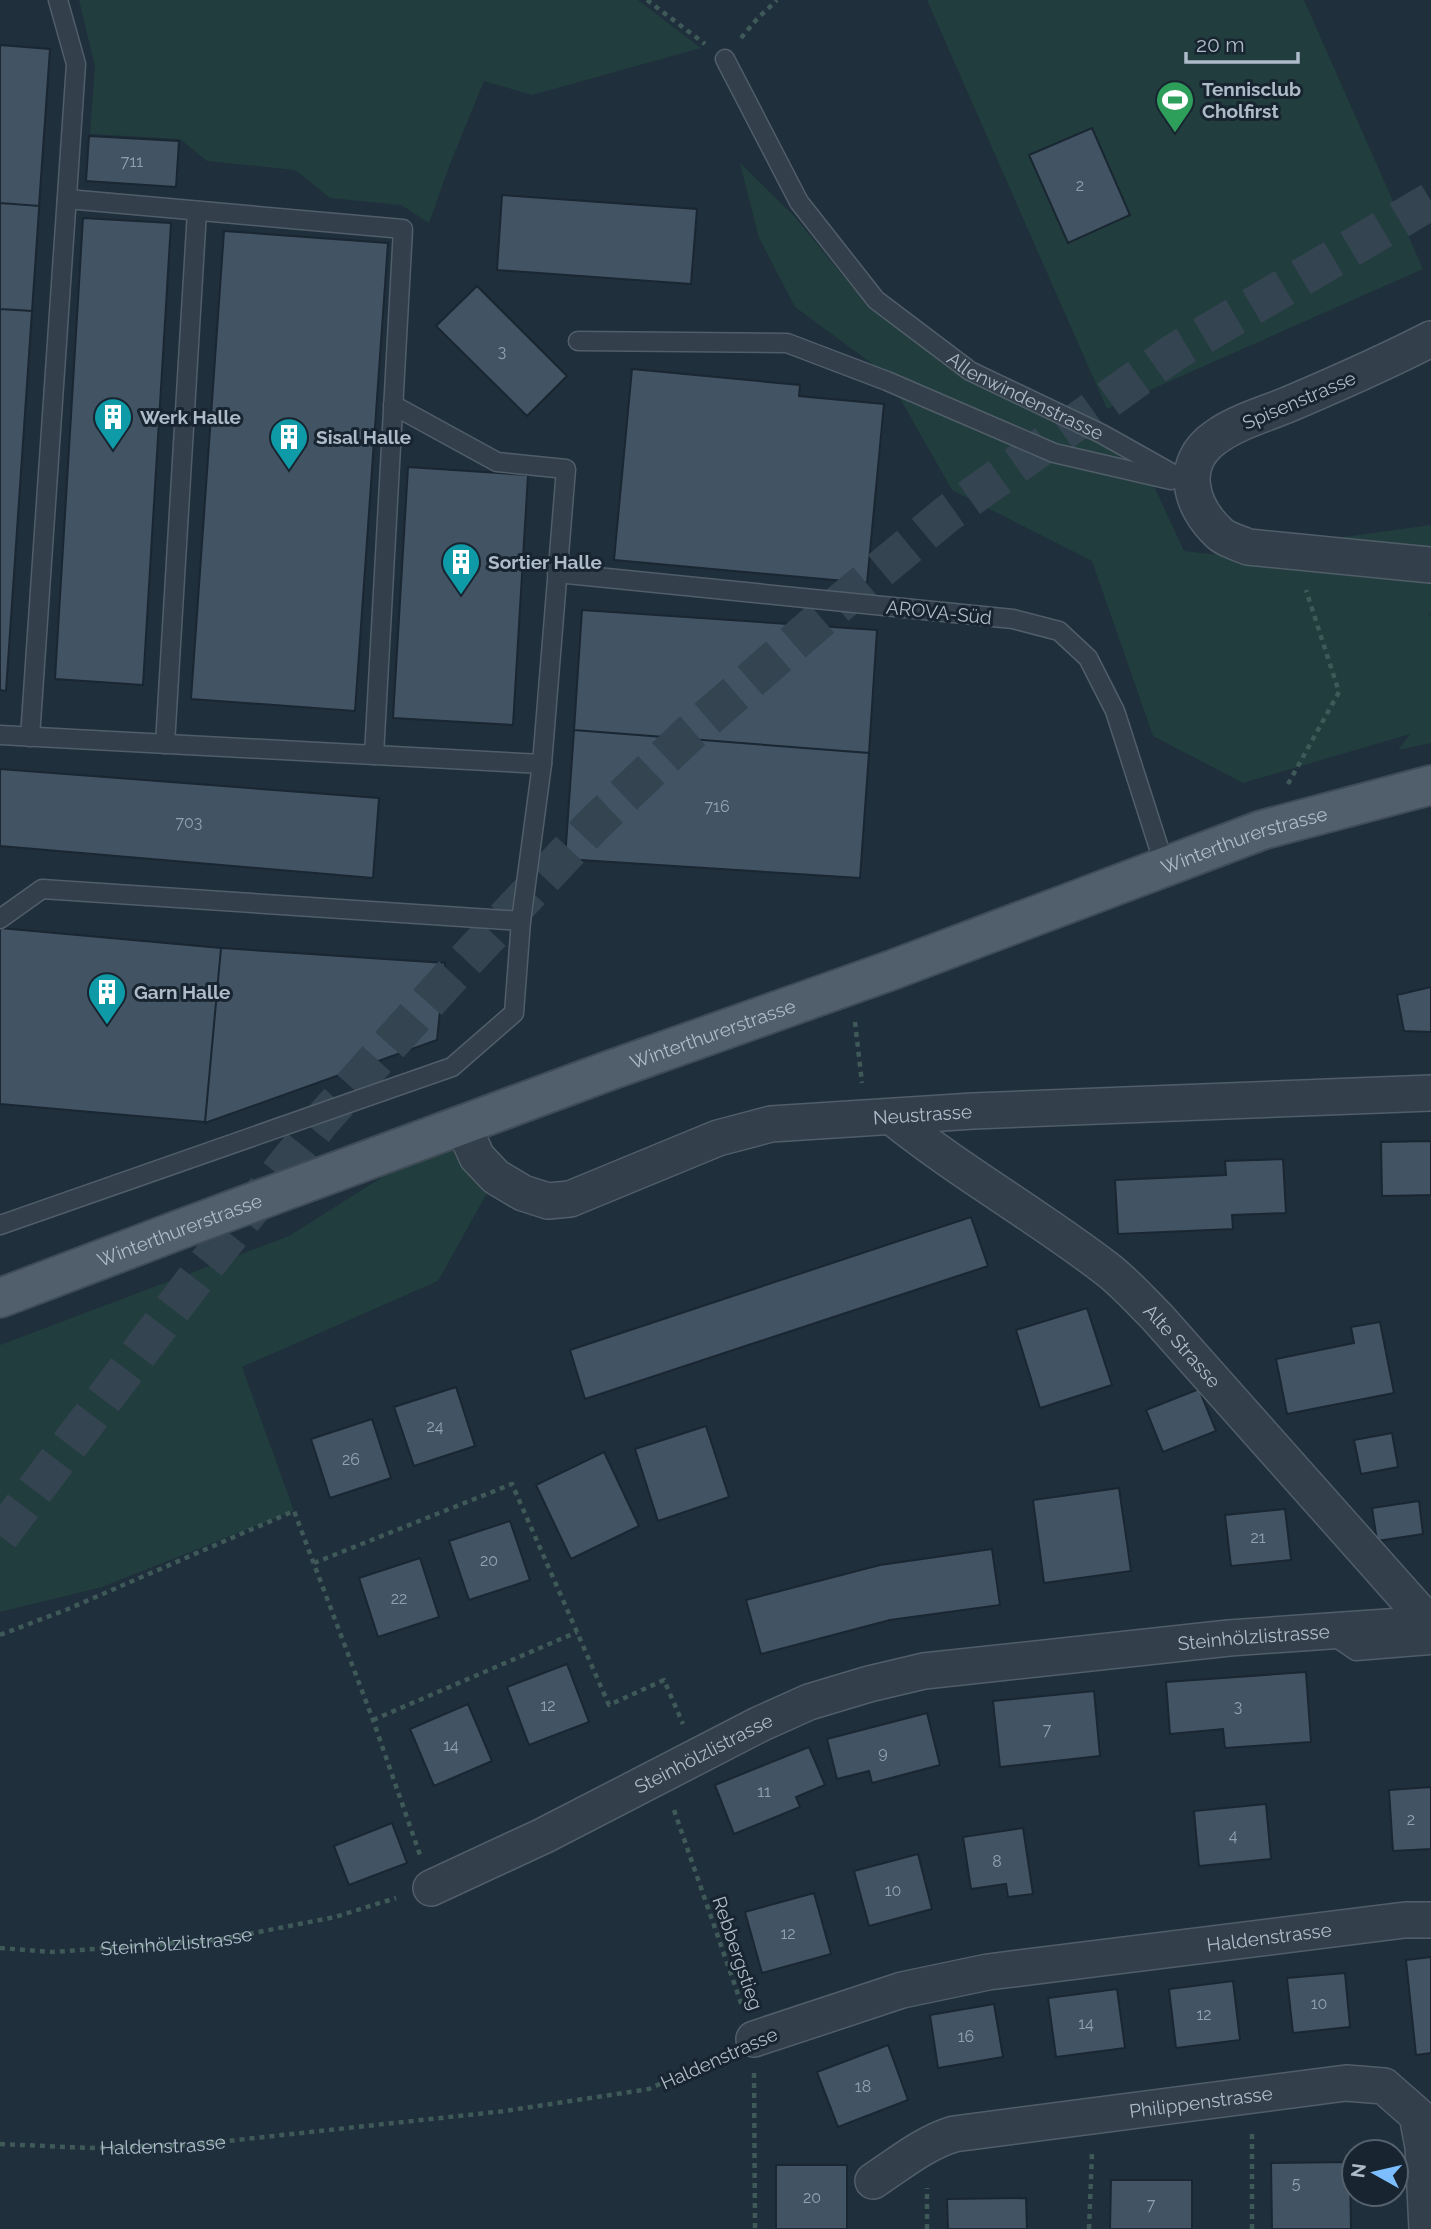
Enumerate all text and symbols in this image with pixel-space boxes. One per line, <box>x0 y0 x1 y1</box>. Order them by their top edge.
scale bar <box>1186 21 1298 65</box>
text: 20 m <box>1196 32 1244 57</box>
place label: Tennisclub Cholfirst <box>1202 78 1301 122</box>
sports icon: Tennisclub Cholfirst <box>1154 79 1196 134</box>
house number: 711 <box>121 152 143 171</box>
house number: 2 <box>1076 176 1084 195</box>
house number: 3 <box>498 342 506 361</box>
street label: Allenwindenstrasse <box>943 347 1107 444</box>
street label: Spisenstrasse <box>1239 366 1359 434</box>
building icon: Werk Halle <box>92 396 134 451</box>
place label: Werk Halle <box>140 406 241 428</box>
building icon: Sisal Halle <box>268 416 310 471</box>
place label: Sisal Halle <box>316 426 411 448</box>
building icon: Sortier Halle <box>440 541 482 596</box>
place label: Sortier Halle <box>488 551 602 573</box>
street label: AROVA-Süd <box>885 596 993 628</box>
house number: 716 <box>704 797 730 816</box>
street label: Winterthurerstrasse <box>1158 802 1330 878</box>
house number: 703 <box>176 813 202 832</box>
building icon: Garn Halle <box>86 971 128 1026</box>
place label: Garn Halle <box>134 981 230 1003</box>
street label: Winterthurerstrasse <box>627 994 798 1073</box>
street label: Neustrasse <box>872 1100 973 1128</box>
street label: Winterthurerstrasse <box>94 1189 265 1271</box>
street label: Alte Strasse <box>1139 1299 1225 1392</box>
house number: 24 <box>426 1417 444 1436</box>
house number: 26 <box>342 1450 360 1469</box>
house number: 21 <box>1250 1528 1266 1547</box>
house number: 20 <box>480 1551 498 1570</box>
house number: 22 <box>391 1589 407 1608</box>
street label: Steinhölzlistrasse <box>1177 1620 1330 1654</box>
house number: 12 <box>540 1696 556 1715</box>
house number: 3 <box>1234 1697 1242 1716</box>
street label: Steinhölzlistrasse <box>631 1709 776 1798</box>
house number: 7 <box>1043 1720 1052 1739</box>
house number: 14 <box>443 1736 459 1755</box>
house number: 9 <box>878 1743 888 1762</box>
house number: 11 <box>757 1782 771 1801</box>
house number: 2 <box>1407 1810 1415 1829</box>
house number: 4 <box>1229 1826 1238 1845</box>
house number: 8 <box>992 1852 1002 1871</box>
house number: 10 <box>885 1881 901 1900</box>
street label: Rebbergstieg <box>708 1893 768 2013</box>
street label: Haldenstrasse <box>1205 1918 1333 1956</box>
street label: Steinhölzlistrasse <box>100 1923 254 1960</box>
house number: 12 <box>780 1924 796 1943</box>
house number: 10 <box>1311 1994 1327 2013</box>
house number: 12 <box>1196 2005 1212 2024</box>
house number: 14 <box>1078 2014 1094 2033</box>
street label: Haldenstrasse <box>657 2022 781 2094</box>
house number: 16 <box>958 2027 974 2046</box>
house number: 18 <box>855 2077 871 2096</box>
street label: Philippenstrasse <box>1128 2082 1274 2122</box>
street label: Haldenstrasse <box>100 2130 227 2159</box>
north arrow <box>1340 2138 1410 2208</box>
text: N <box>1346 2162 1370 2179</box>
house number: 5 <box>1292 2174 1301 2193</box>
house number: 20 <box>803 2188 821 2207</box>
house number: 7 <box>1147 2195 1156 2214</box>

